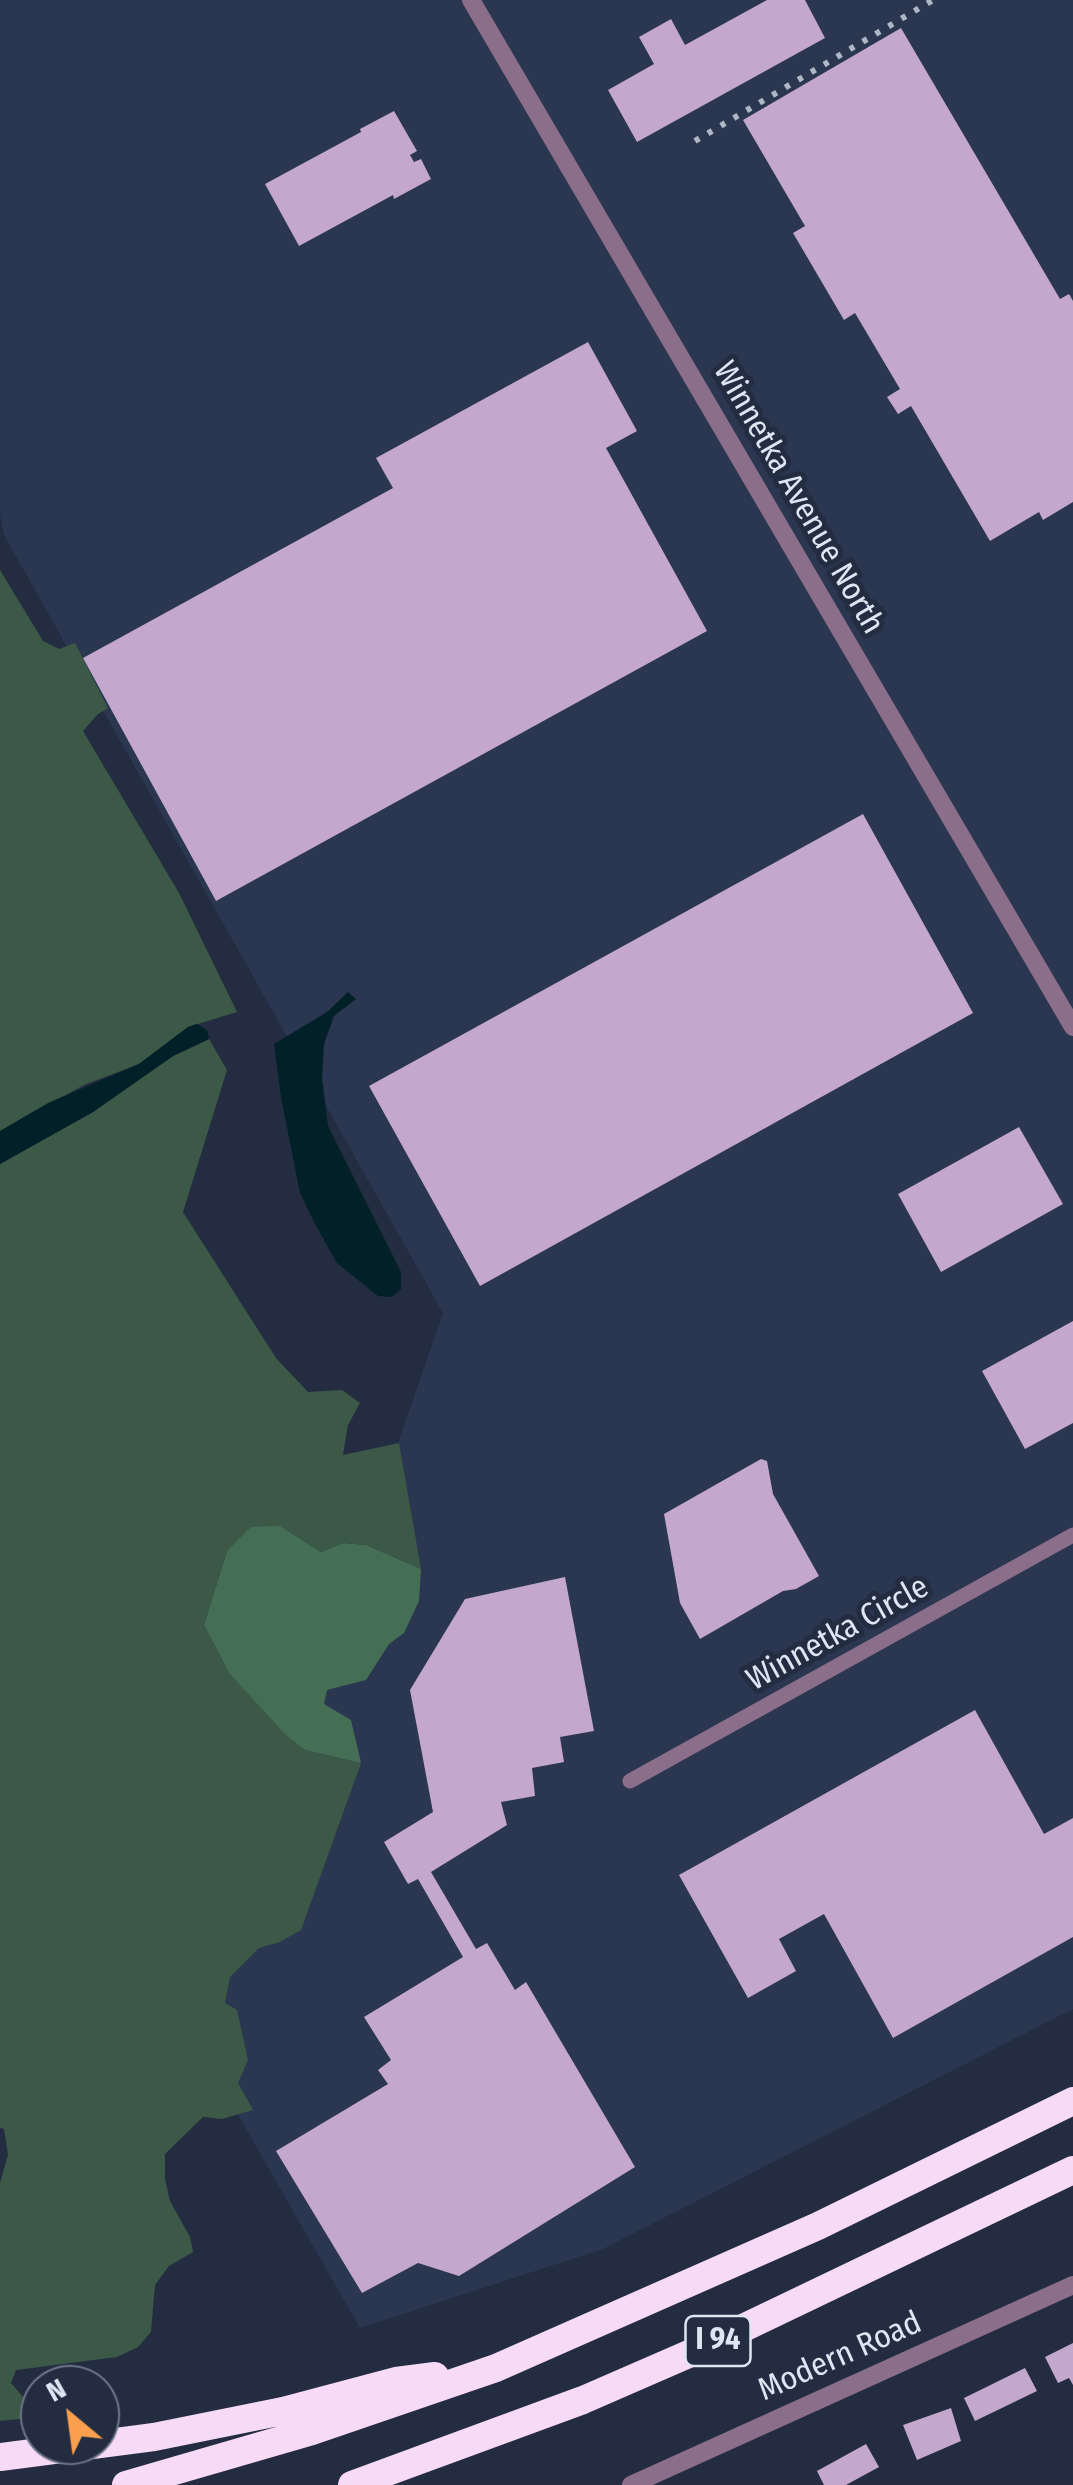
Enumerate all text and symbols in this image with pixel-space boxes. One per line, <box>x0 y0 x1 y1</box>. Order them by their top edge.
street label: Winnetka Avenue North <box>704 355 892 641</box>
street label: Winnetka Circle <box>740 1568 936 1700</box>
street label: Modern Road <box>753 2304 927 2410</box>
road number: I 94 <box>686 2316 750 2366</box>
north arrow <box>20 2365 120 2465</box>
text: N <box>41 2372 72 2409</box>

